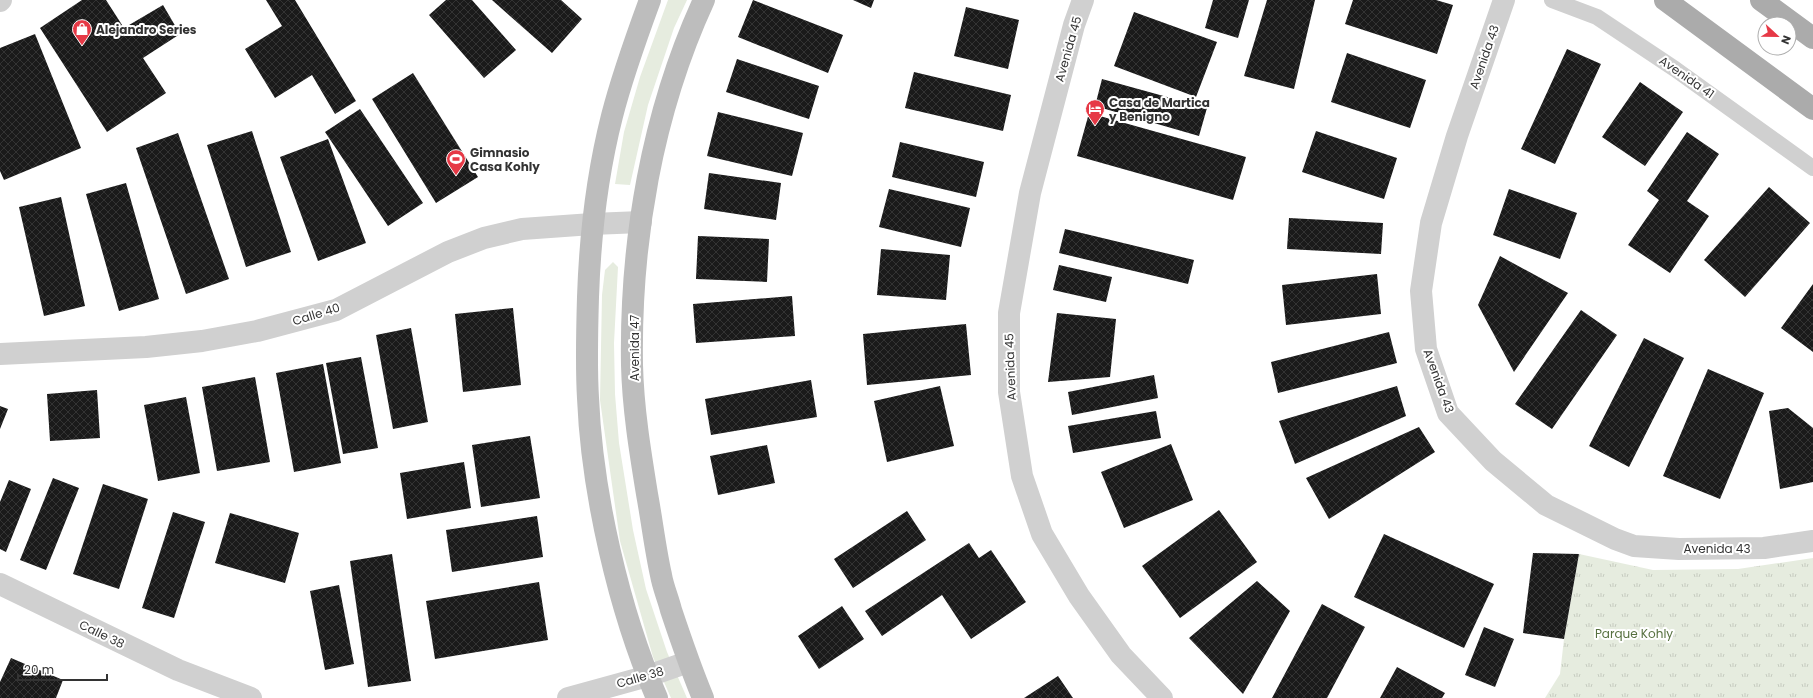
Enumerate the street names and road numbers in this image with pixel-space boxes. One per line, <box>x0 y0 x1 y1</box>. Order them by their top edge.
street label: Avenida 45 <box>1051 14 1085 84</box>
street label: Avenida 43 <box>1465 23 1503 91</box>
street label: Avenida 41 <box>1656 52 1718 102</box>
street label: Calle 40 <box>290 299 342 329</box>
street label: Avenida 47 <box>626 314 643 381</box>
street label: Avenida 45 <box>1000 333 1020 401</box>
street label: Avenida 43 <box>1420 347 1458 415</box>
street label: Avenida 43 <box>1684 540 1750 557</box>
street label: Calle 38 <box>76 616 128 652</box>
street label: Calle 38 <box>614 662 666 692</box>

